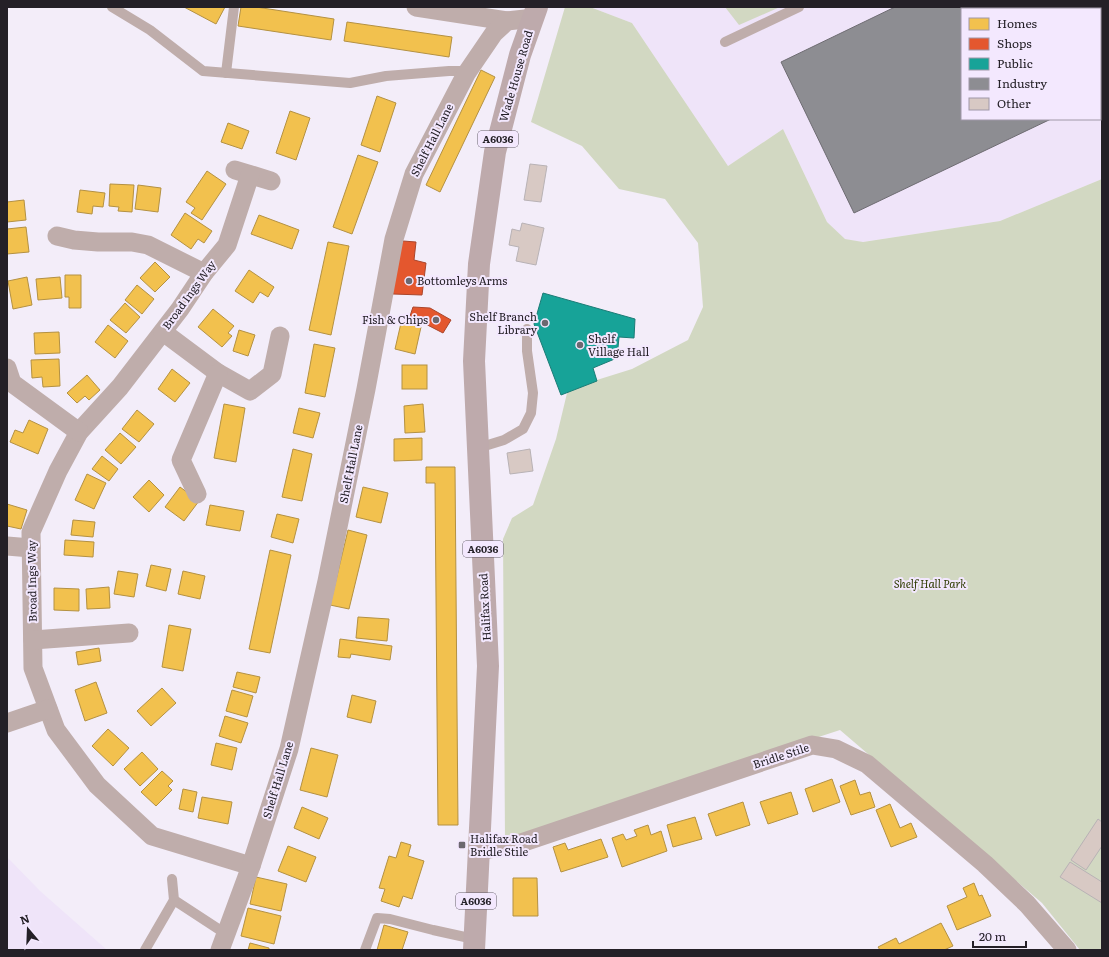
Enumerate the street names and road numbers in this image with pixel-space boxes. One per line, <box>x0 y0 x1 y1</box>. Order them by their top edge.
street label: Wade House Road <box>494 28 536 123</box>
street label: Shelf Hall Lane <box>406 100 457 179</box>
road number: A6036 <box>478 131 518 147</box>
street label: Broad Ings Way <box>158 256 219 332</box>
street label: Shelf Hall Lane <box>335 423 366 505</box>
street label: Broad Ings Way <box>22 539 40 622</box>
road number: A6036 <box>463 541 503 557</box>
street label: Halifax Road <box>474 573 494 641</box>
street label: Bridle Stile <box>751 738 811 772</box>
street label: Shelf Hall Lane <box>258 739 296 820</box>
road number: A6036 <box>456 893 496 909</box>

